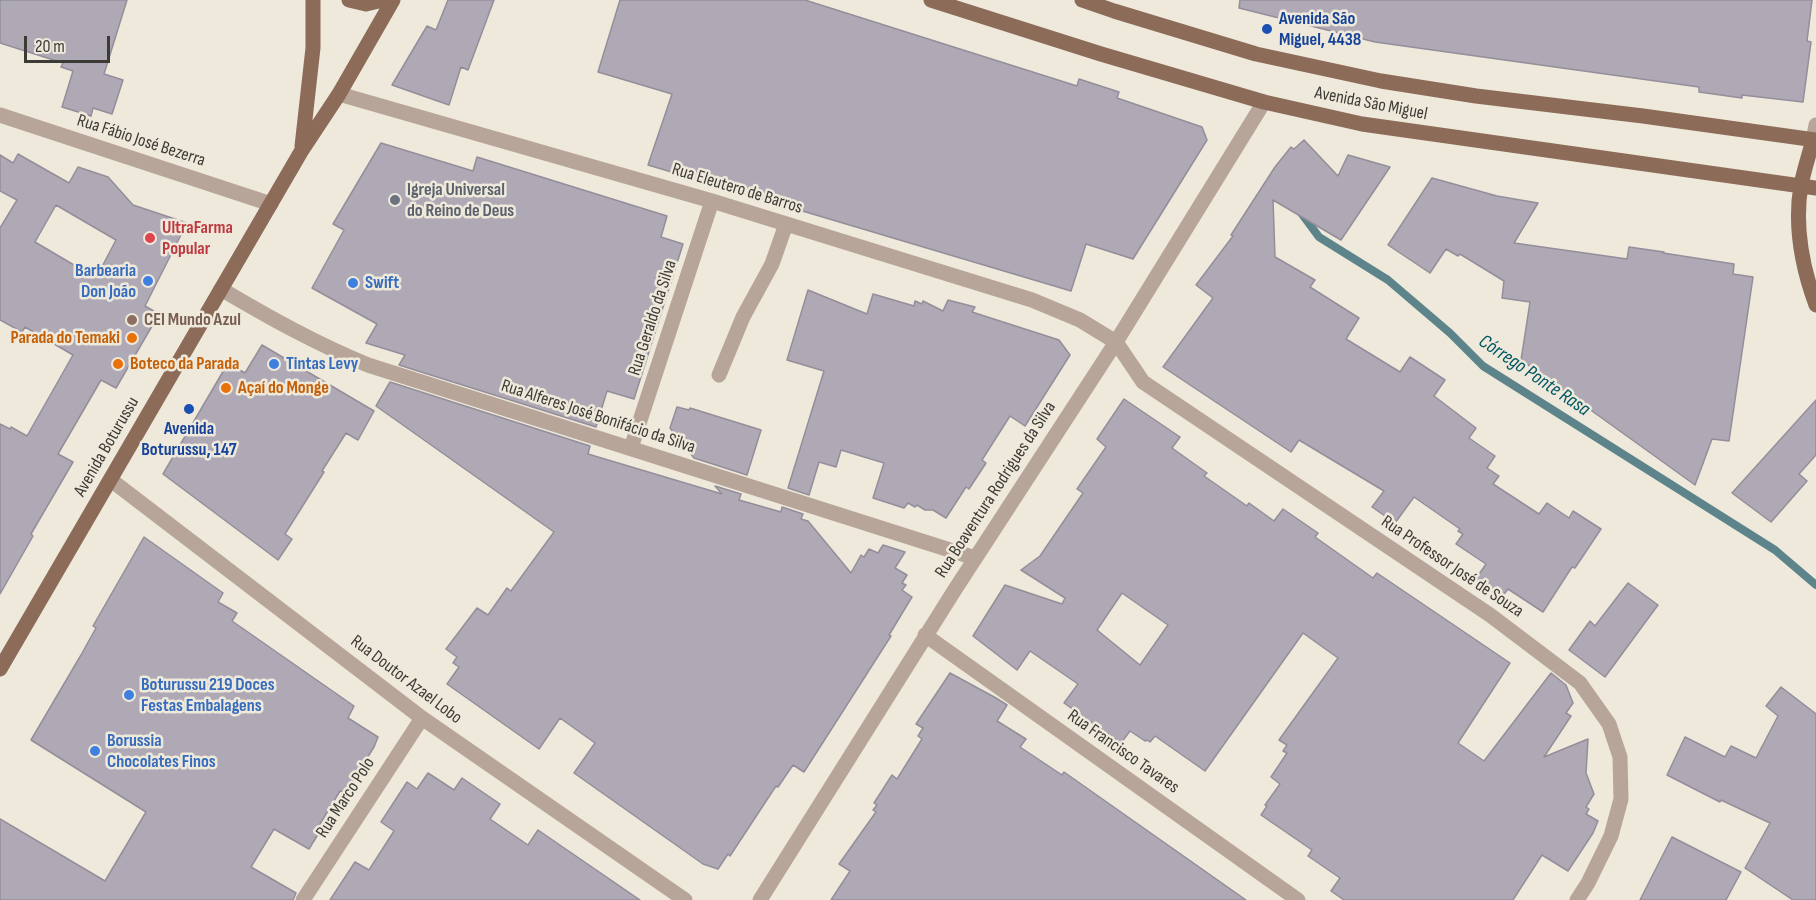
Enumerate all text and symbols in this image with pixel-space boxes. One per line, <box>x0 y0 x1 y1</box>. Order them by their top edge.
place label: Avenida São Miguel, 4438 <box>1279 8 1361 50</box>
marker: Avenida São Miguel, 4438 <box>1260 22 1274 36</box>
scale bar <box>27 24 112 62</box>
text: 20 m <box>35 36 65 57</box>
street label: Avenida São Miguel <box>1313 83 1429 125</box>
street label: Rua Fábio José Bezerra <box>74 110 208 172</box>
street label: Rua Eleutero de Barros <box>669 159 805 219</box>
place label: Igreja Universal do Reino de Deus <box>407 179 514 222</box>
marker: Igreja Universal do Reino de Deus <box>388 193 402 207</box>
place label: UltraFarma Popular <box>162 217 233 260</box>
marker: UltraFarma Popular <box>143 231 157 245</box>
street label: Rua Geraldo da Silva <box>624 258 682 378</box>
place label: Barbearia Don João <box>75 260 136 302</box>
place label: Swift <box>365 272 399 294</box>
marker: Barbearia Don João <box>141 274 155 288</box>
marker: Swift <box>346 276 360 290</box>
place label: CEI Mundo Azul <box>144 309 241 331</box>
marker: CEI Mundo Azul <box>125 313 139 327</box>
place label: Parada do Temaki <box>11 327 120 349</box>
water label: Córrego Ponte Rasa <box>1474 330 1594 422</box>
marker: Parada do Temaki <box>125 331 139 345</box>
place label: Boteco da Parada <box>130 353 239 375</box>
place label: Tintas Levy <box>286 353 358 375</box>
marker: Boteco da Parada <box>111 357 125 371</box>
marker: Tintas Levy <box>267 357 281 371</box>
street label: Rua Alferes José Bonifácio da Silva <box>498 375 698 459</box>
place label: Açaí do Monge <box>238 377 329 399</box>
marker: Açaí do Monge <box>219 381 233 395</box>
street label: Avenida Boturussu <box>70 393 144 501</box>
street label: Rua Boaventura Rodrigues da Silva <box>931 398 1061 582</box>
marker: Avenida Boturussu, 147 <box>182 402 196 416</box>
place label: Avenida Boturussu, 147 <box>141 418 237 460</box>
street label: Rua Professor José de Souza <box>1377 511 1527 623</box>
street label: Rua Doutor Azael Lobo <box>346 631 466 729</box>
place label: Boturussu 219 Doces Festas Embalagens <box>141 674 275 716</box>
marker: Boturussu 219 Doces Festas Embalagens <box>122 688 136 702</box>
street label: Rua Francisco Tavares <box>1063 705 1183 799</box>
place label: Borussia Chocolates Finos <box>107 730 216 772</box>
marker: Borussia Chocolates Finos <box>88 744 102 758</box>
street label: Rua Marco Polo <box>312 754 380 842</box>

